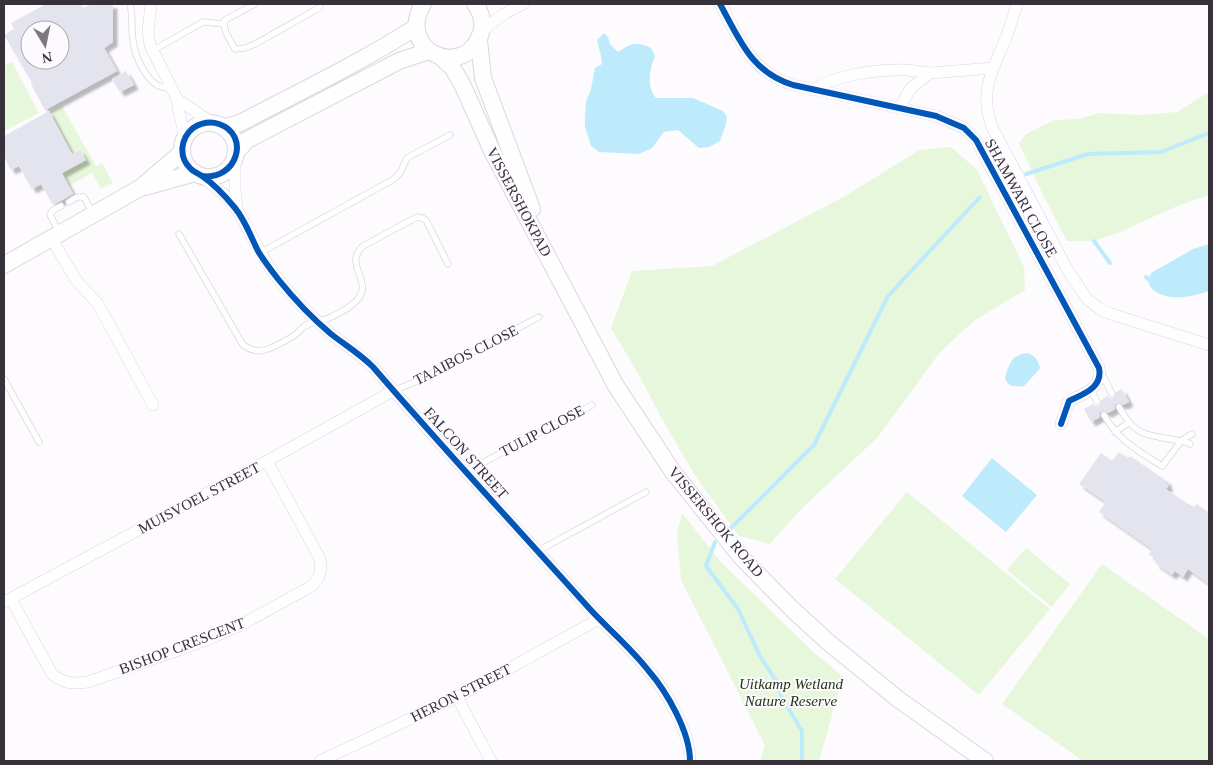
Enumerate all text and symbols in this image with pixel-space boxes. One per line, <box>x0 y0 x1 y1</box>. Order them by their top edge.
north arrow <box>20 20 70 70</box>
text: N <box>41 49 53 66</box>
street label: SHAMWARI CLOSE <box>982 136 1060 260</box>
street label: VISSERSHOKPAD <box>483 145 555 259</box>
street label: TAAIBOS CLOSE <box>411 322 521 388</box>
street label: TULIP CLOSE <box>497 402 587 460</box>
street label: FALCON STREET <box>421 404 511 502</box>
street label: MUISVOEL STREET <box>135 459 263 537</box>
street label: VISSERSHOK ROAD <box>665 464 767 580</box>
street label: BISHOP CRESCENT <box>117 615 247 677</box>
street label: HERON STREET <box>408 661 514 725</box>
park label: Uitkamp Wetland Nature Reserve <box>739 676 844 709</box>

